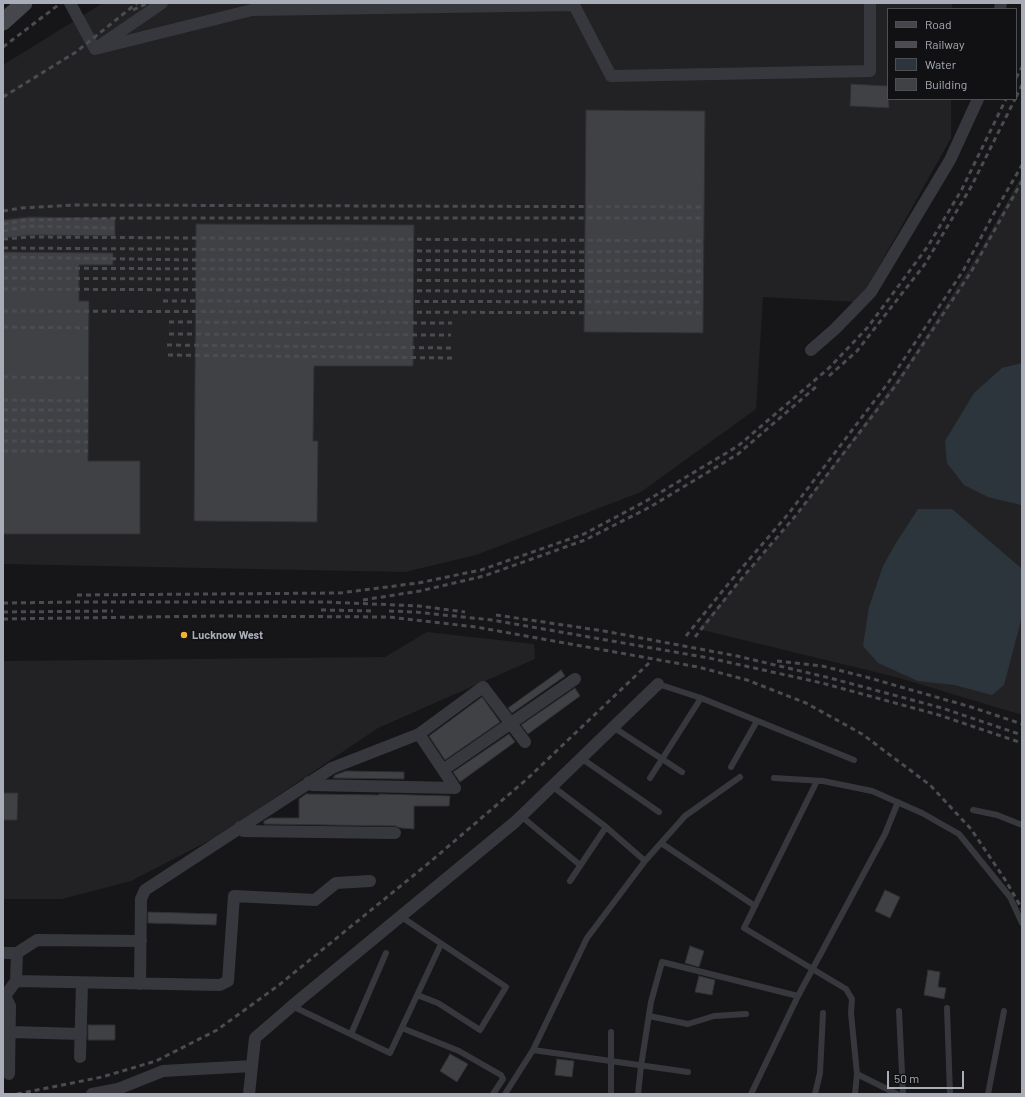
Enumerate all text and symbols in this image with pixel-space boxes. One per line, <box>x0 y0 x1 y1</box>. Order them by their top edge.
legend <box>887 8 1017 100</box>
text: Road <box>925 17 952 31</box>
text: Railway <box>925 37 964 51</box>
text: Water <box>925 57 956 71</box>
text: Building <box>925 77 967 91</box>
place label: Lucknow West <box>192 628 263 642</box>
marker: Lucknow West <box>179 630 189 640</box>
scale bar <box>889 1063 966 1089</box>
text: 50 m <box>894 1071 919 1085</box>

